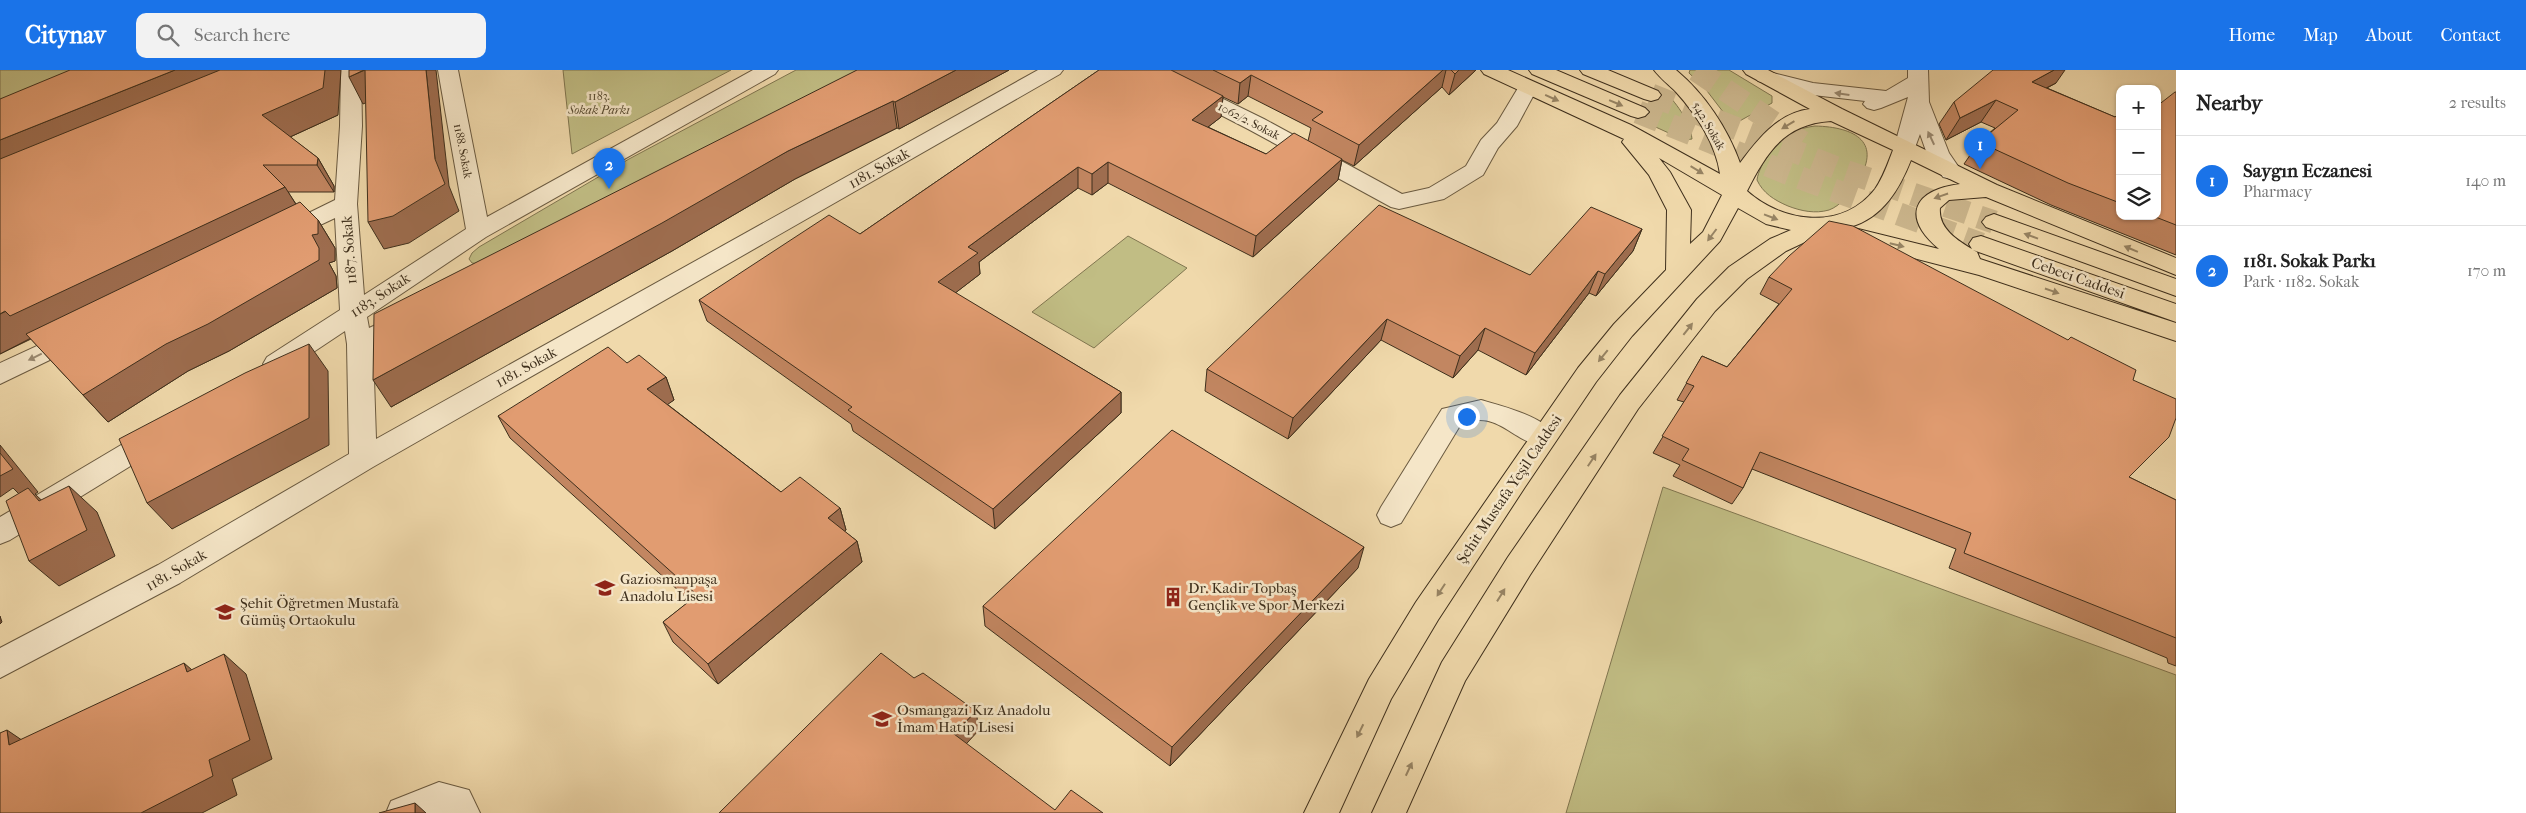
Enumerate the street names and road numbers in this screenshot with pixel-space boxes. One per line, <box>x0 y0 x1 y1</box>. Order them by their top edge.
street label: 1062/2. Sokak <box>1216 99 1283 143</box>
street label: 542. Sokak <box>1690 99 1729 153</box>
street label: 1188. Sokak <box>451 122 475 180</box>
street label: 1181. Sokak <box>845 144 913 192</box>
street label: 1187. Sokak <box>338 215 360 285</box>
street label: Cebeci Caddesi <box>2029 254 2128 303</box>
street label: 1183. Sokak <box>347 269 414 321</box>
street label: 1181. Sokak <box>492 343 560 391</box>
street label: Şehit Mustafa Yeşil Caddesi <box>1452 411 1566 567</box>
street label: 1181. Sokak <box>142 545 210 595</box>

